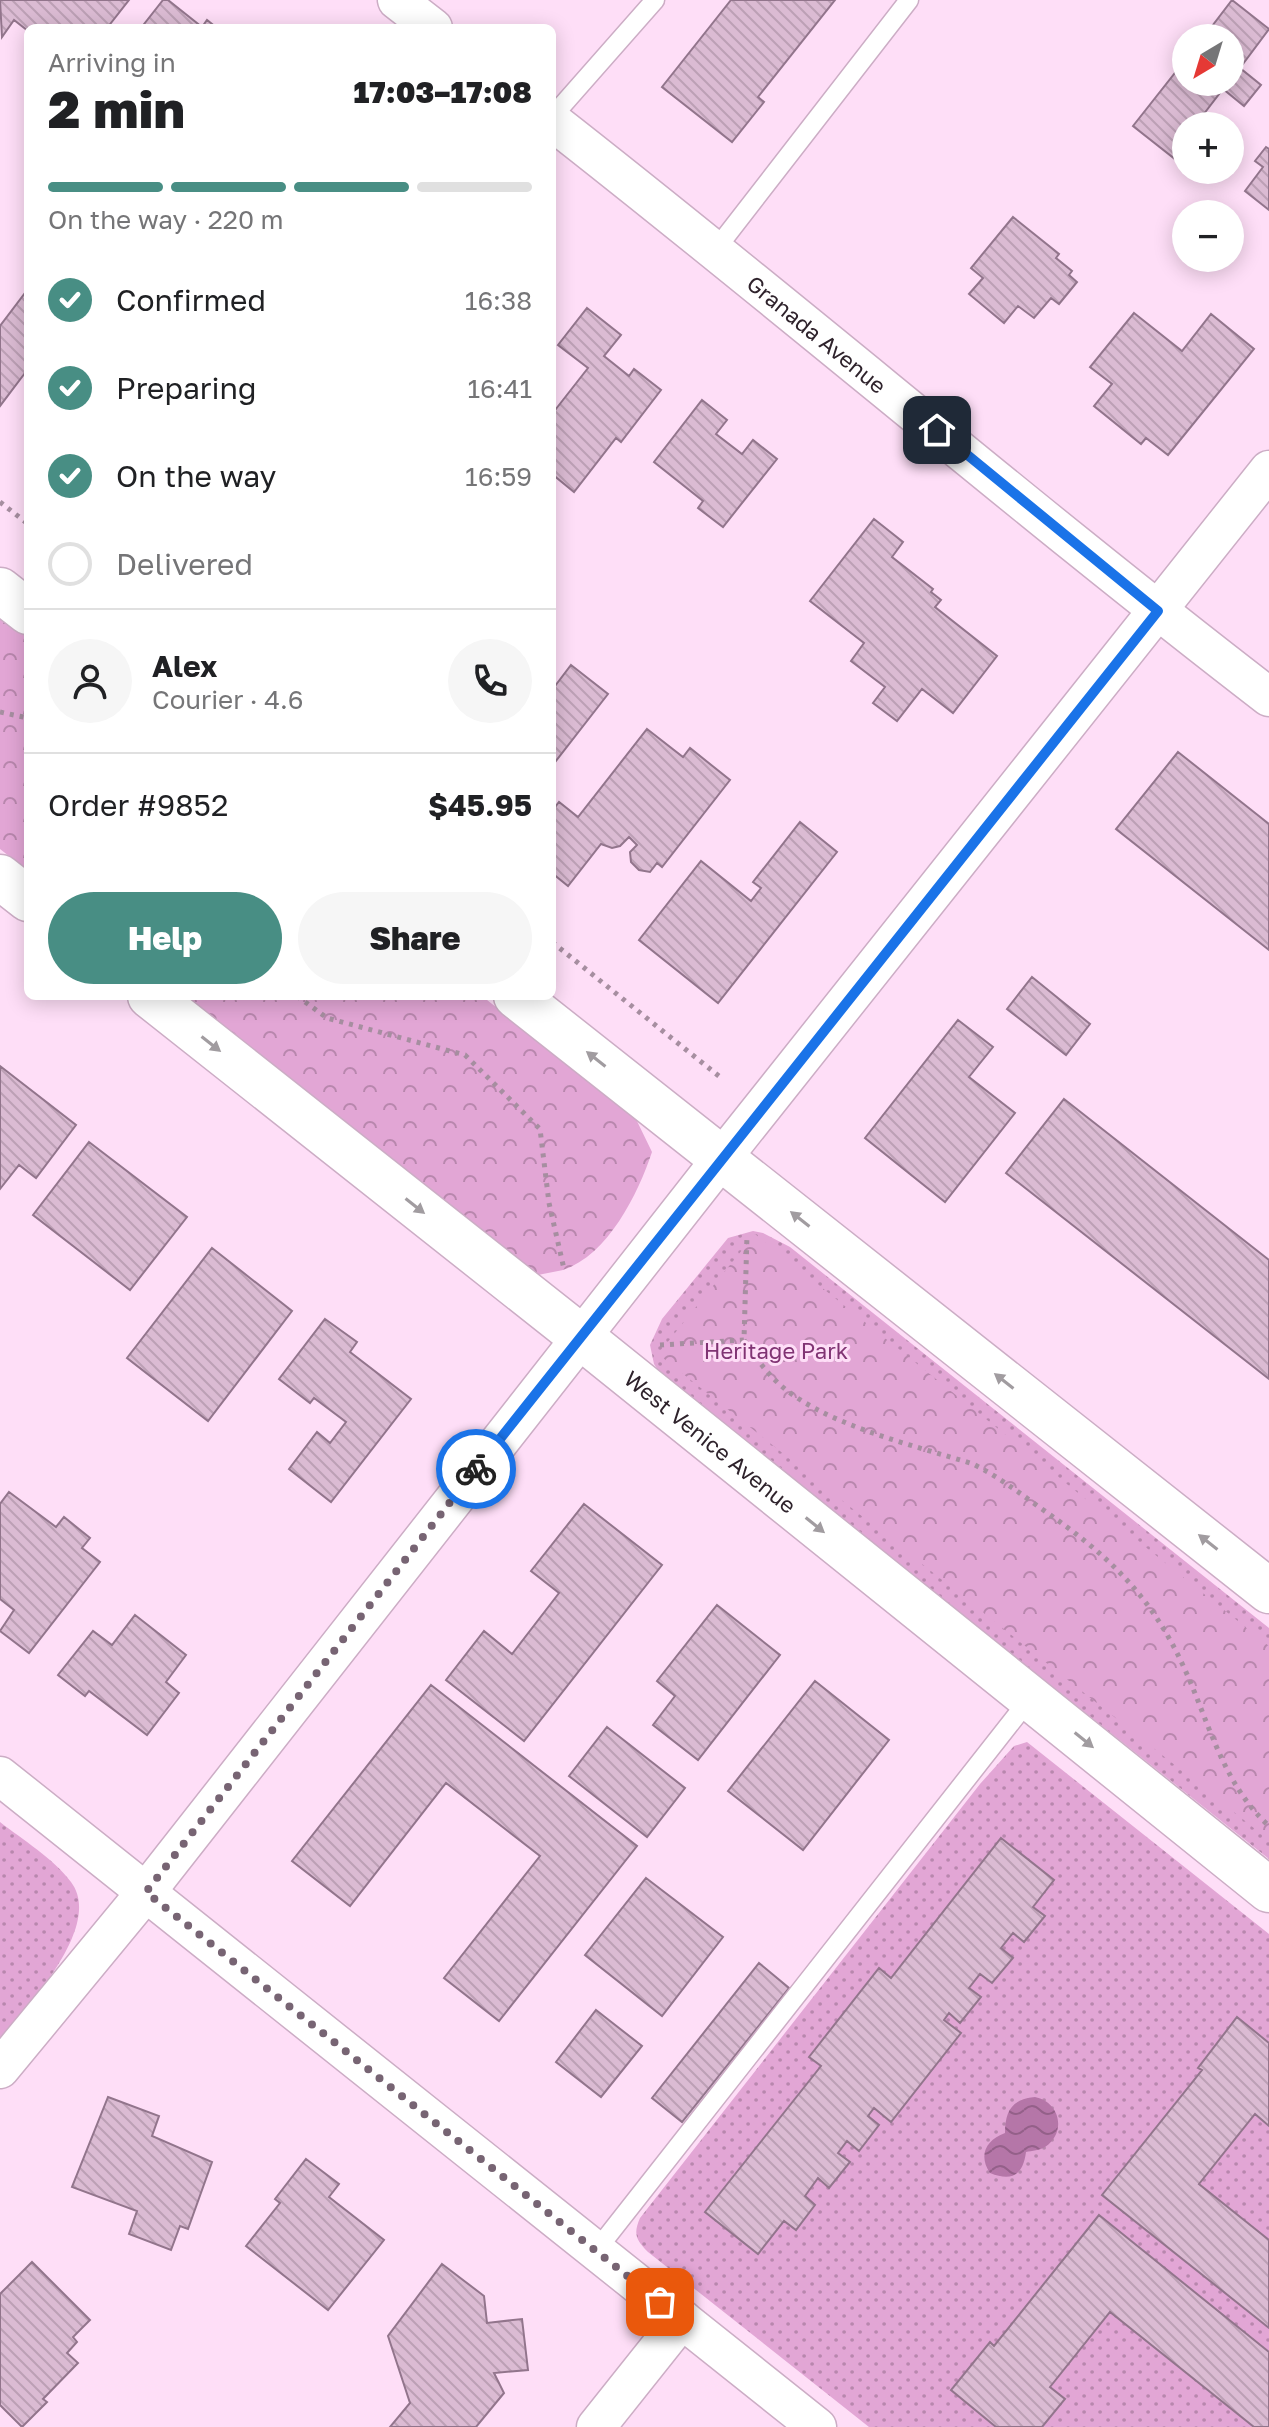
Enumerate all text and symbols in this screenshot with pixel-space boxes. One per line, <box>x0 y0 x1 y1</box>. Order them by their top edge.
north arrow <box>1172 24 1244 96</box>
map controls <box>1172 24 1244 272</box>
text: Arriving in <box>48 47 176 78</box>
text: 17:03–17:08 <box>354 74 532 110</box>
text: 2 min <box>48 77 185 139</box>
button: + <box>1172 112 1244 184</box>
button: − <box>1172 200 1244 272</box>
text: On the way · 220 m <box>48 204 284 235</box>
street label: Granada Avenue <box>742 269 892 398</box>
icon: check <box>48 278 92 322</box>
text: Confirmed <box>116 282 266 318</box>
text: 16:38 <box>465 285 532 316</box>
icon: check <box>48 366 92 410</box>
text: Preparing <box>116 370 257 406</box>
text: 16:41 <box>467 373 532 404</box>
pin <box>903 396 971 464</box>
icon: home <box>915 408 959 452</box>
icon: check <box>48 454 92 498</box>
text: On the way <box>116 458 276 494</box>
text: 16:59 <box>465 461 532 492</box>
text: Delivered <box>116 546 253 582</box>
button: person <box>48 639 132 723</box>
button: phone <box>448 639 532 723</box>
text: Alex <box>152 648 217 684</box>
text: Courier · 4.6 <box>152 684 304 715</box>
text: Order #9852 <box>48 787 228 823</box>
text: $45.95 <box>428 787 532 823</box>
button: Help <box>48 892 282 984</box>
button: Share <box>298 892 532 984</box>
one-way arrow <box>201 1036 221 1052</box>
one-way arrow <box>586 1051 606 1067</box>
one-way arrow <box>405 1197 425 1214</box>
one-way arrow <box>790 1212 810 1228</box>
park label: Heritage Park <box>704 1337 848 1364</box>
street label: West Venice Avenue <box>619 1364 802 1518</box>
one-way arrow <box>994 1373 1014 1389</box>
courier <box>436 1429 516 1509</box>
icon: bike <box>454 1447 498 1491</box>
one-way arrow <box>805 1516 825 1533</box>
one-way arrow <box>1198 1534 1218 1551</box>
one-way arrow <box>1074 1731 1094 1748</box>
pin <box>626 2268 694 2336</box>
icon: bag <box>638 2280 682 2324</box>

